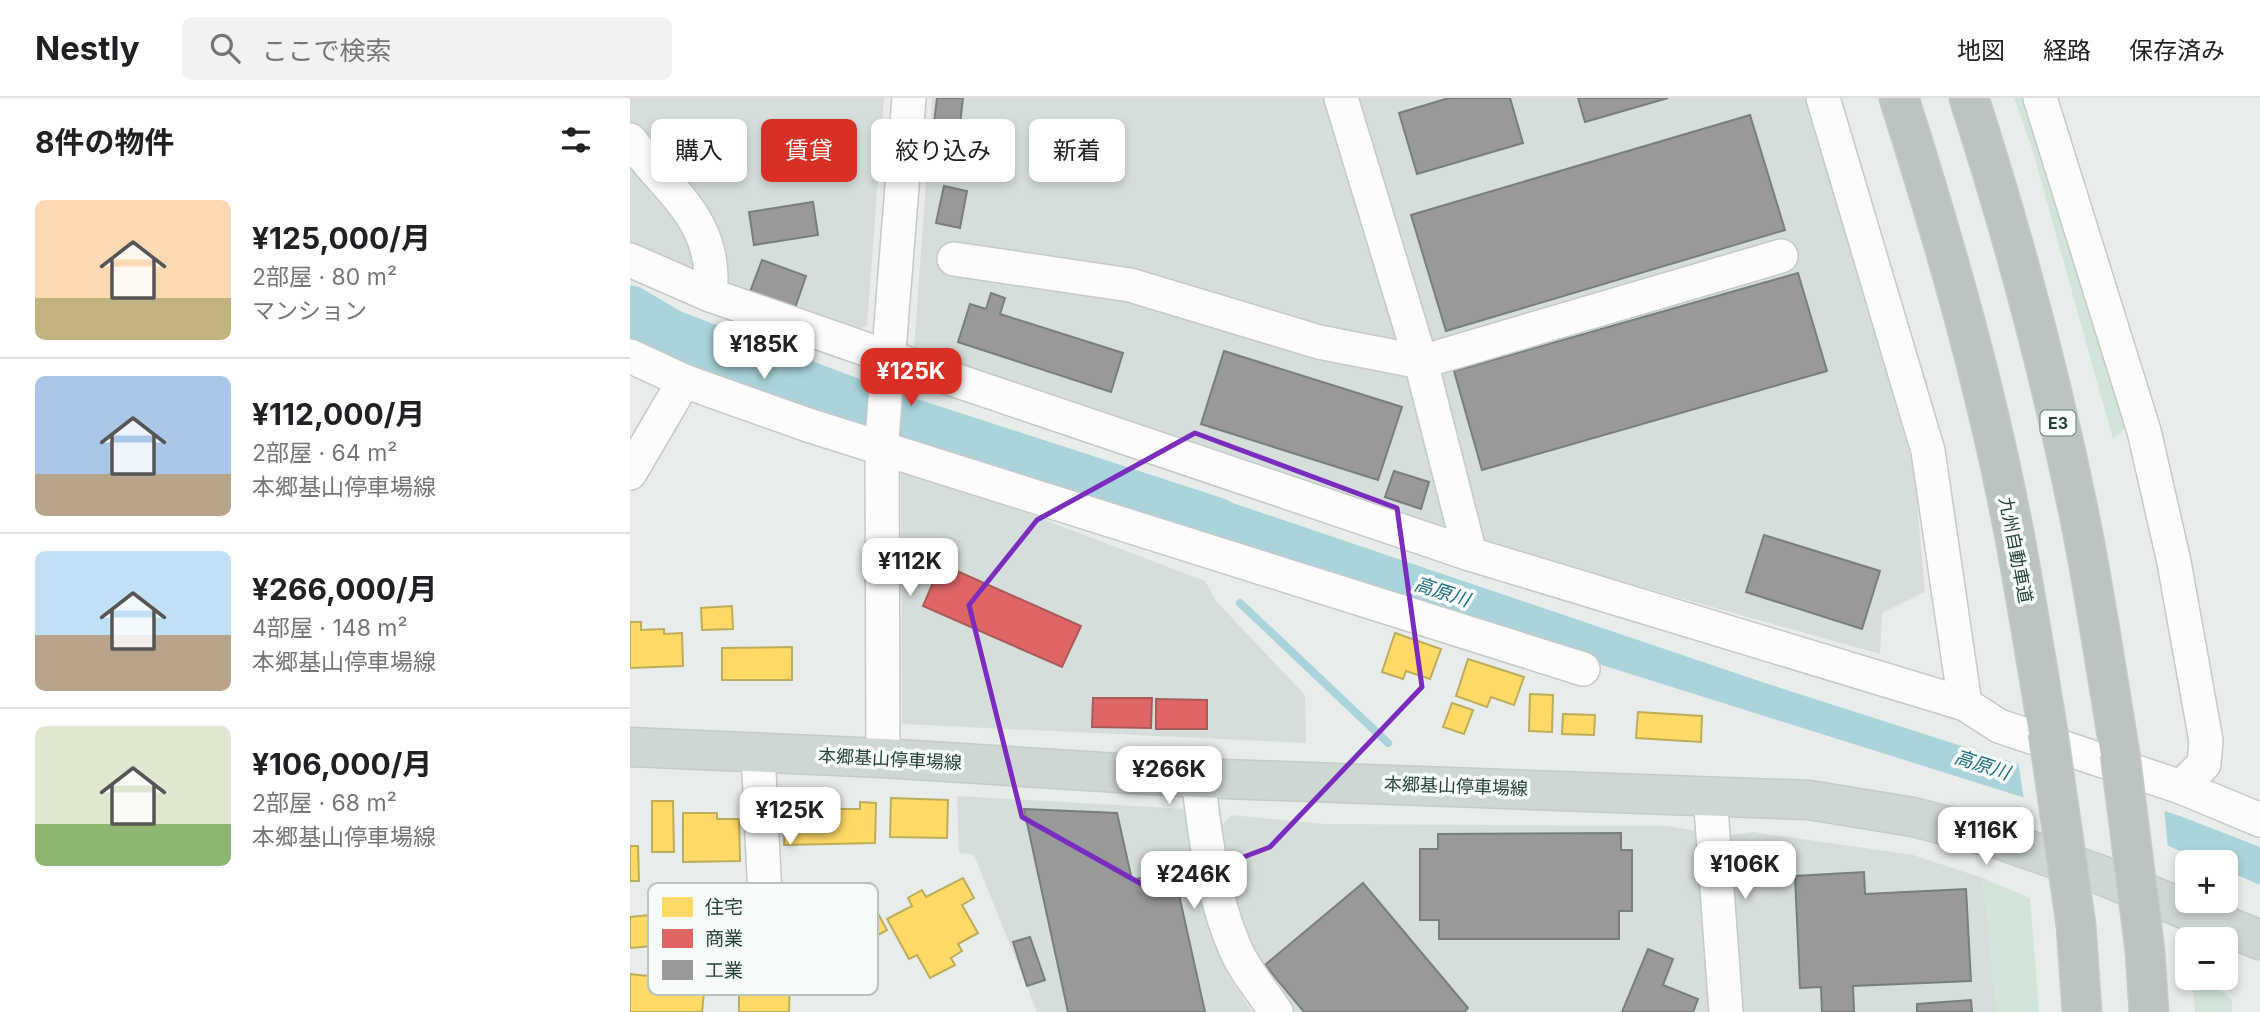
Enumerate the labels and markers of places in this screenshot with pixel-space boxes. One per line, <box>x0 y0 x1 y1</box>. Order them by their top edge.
pin: ¥185K <box>715 322 813 381</box>
pin: ¥125K <box>862 348 960 408</box>
pin: ¥112K <box>861 538 959 598</box>
pin: ¥266K <box>1120 746 1218 806</box>
pin: ¥125K <box>741 788 839 847</box>
pin: ¥116K <box>1937 808 2035 867</box>
pin: ¥106K <box>1696 842 1794 901</box>
pin: ¥246K <box>1145 852 1243 911</box>

